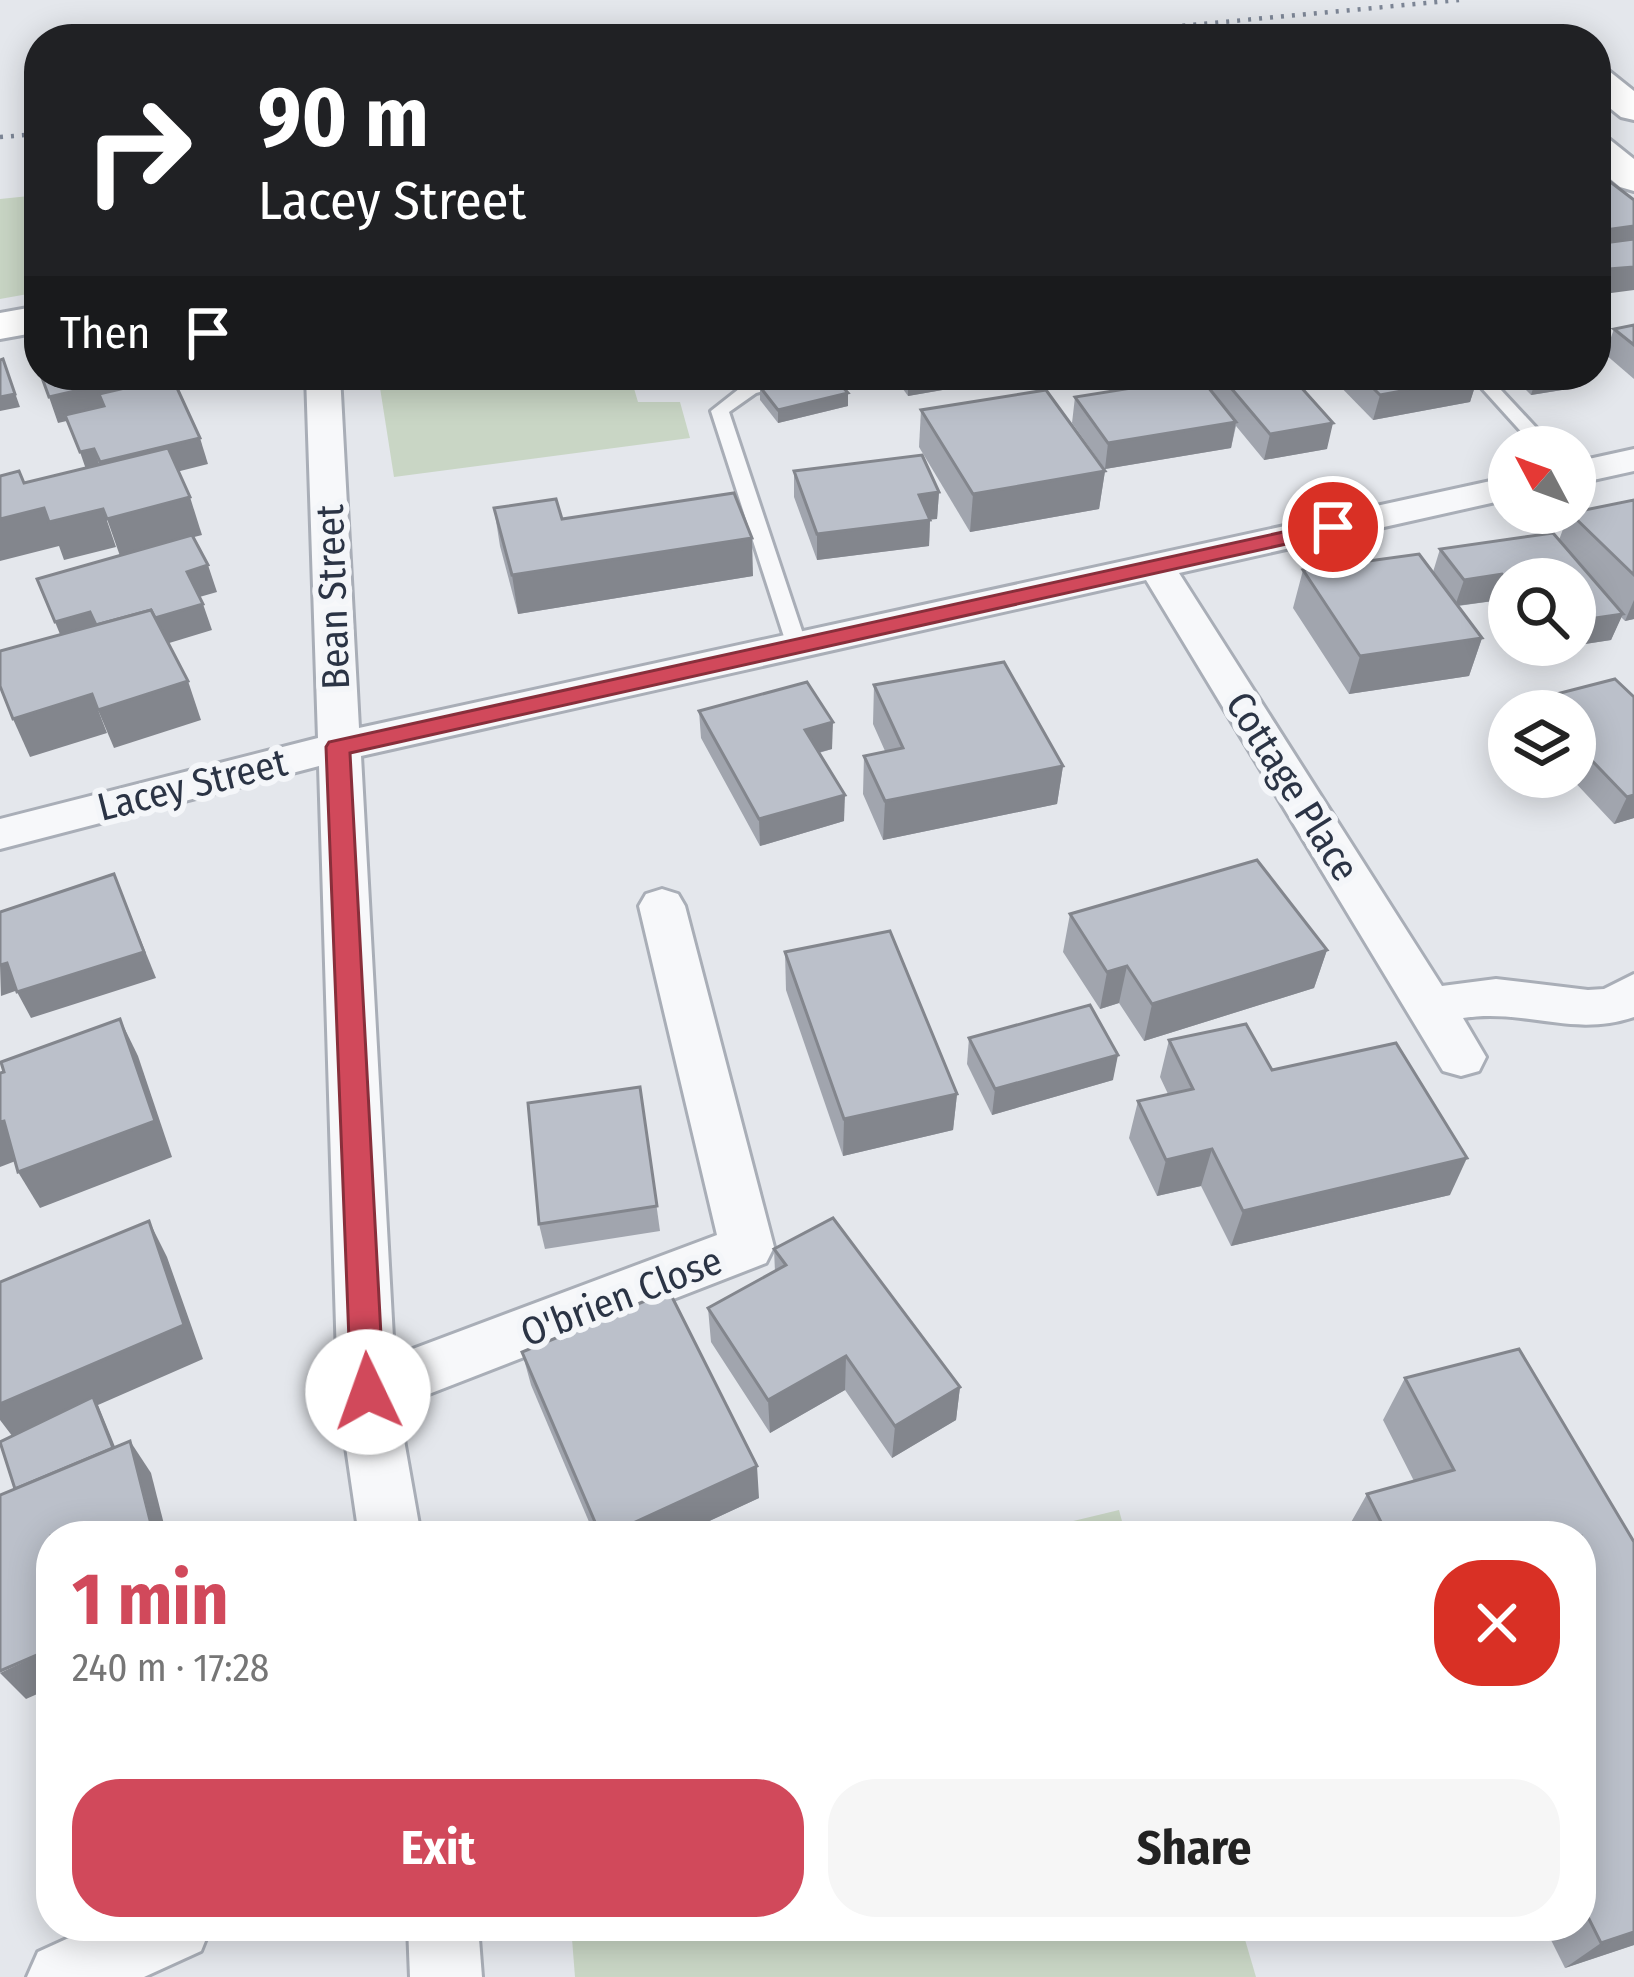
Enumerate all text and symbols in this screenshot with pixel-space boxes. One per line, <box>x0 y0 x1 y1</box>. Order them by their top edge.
text: 90 m <box>258 67 429 168</box>
icon: right <box>60 72 216 228</box>
text: Lacey Street <box>258 169 526 233</box>
icon: arrive <box>175 300 241 366</box>
text: Then <box>60 306 151 360</box>
north arrow <box>1488 426 1596 534</box>
map controls <box>1488 426 1596 798</box>
pin <box>1282 476 1384 578</box>
icon: arrive <box>1300 494 1366 560</box>
street label: Bean Street <box>307 503 359 690</box>
button: search <box>1488 558 1596 666</box>
street label: Cottage Place <box>1216 684 1368 889</box>
button: layers <box>1488 690 1596 798</box>
street label: Lacey Street <box>93 739 292 831</box>
street label: O'brien Close <box>514 1238 728 1356</box>
position arrow <box>305 1329 431 1455</box>
text: 1 min <box>72 1557 229 1643</box>
button: close <box>1434 1560 1560 1686</box>
text: 240 m · 17:28 <box>72 1645 269 1691</box>
button: Exit <box>72 1779 804 1917</box>
button: Share <box>828 1779 1560 1917</box>

